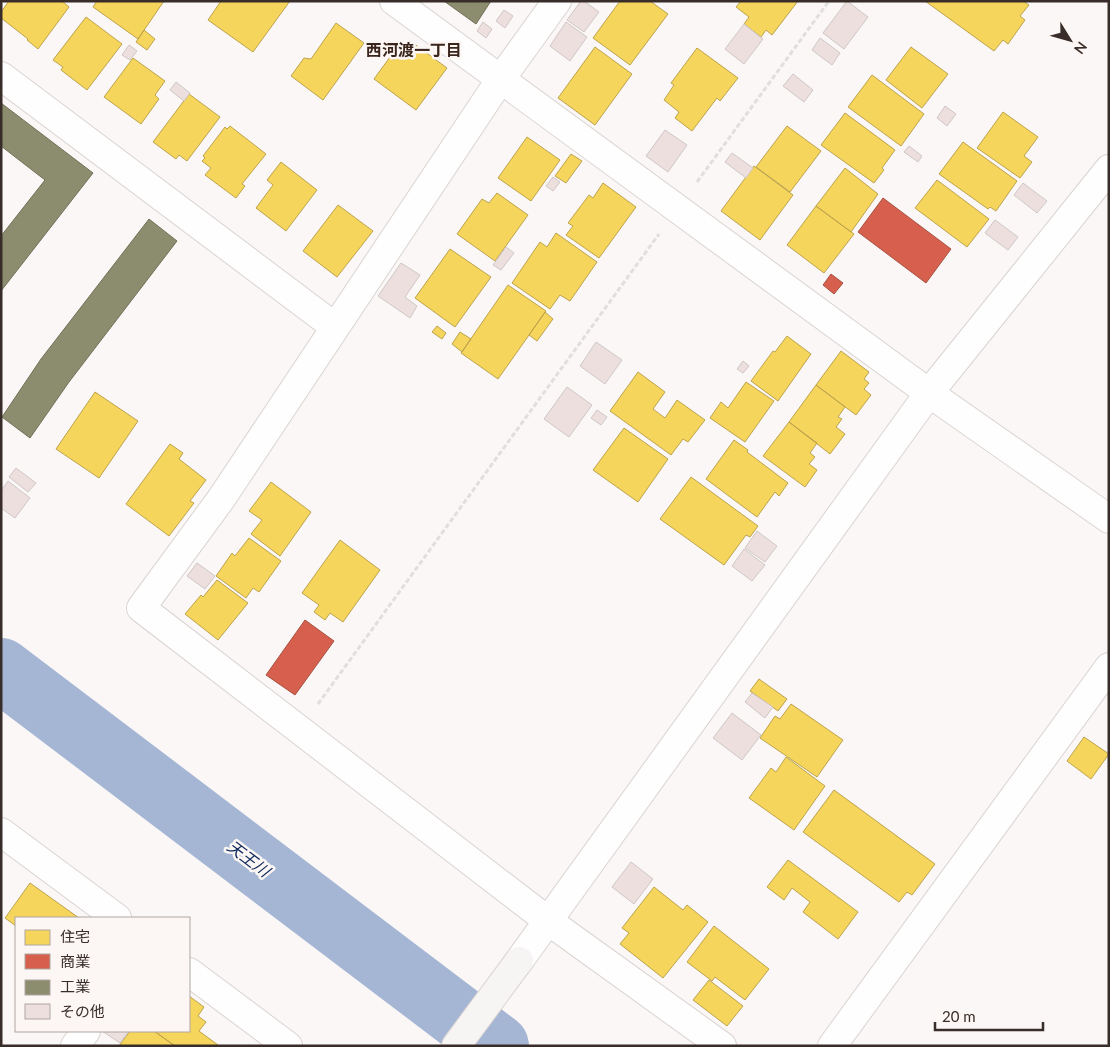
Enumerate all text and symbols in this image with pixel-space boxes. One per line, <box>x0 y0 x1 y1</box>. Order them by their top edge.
north arrow <box>1045 15 1095 65</box>
text: N <box>1071 39 1091 58</box>
district label: 西河渡一丁目 <box>366 40 462 59</box>
water label: 天王川 <box>224 836 275 881</box>
legend <box>15 917 190 1032</box>
text: 住宅 <box>60 927 90 945</box>
text: 商業 <box>60 952 90 970</box>
text: 工業 <box>60 977 90 995</box>
scale bar <box>935 1000 1042 1032</box>
text: その他 <box>60 1002 105 1020</box>
text: 20 m <box>942 1007 976 1025</box>

